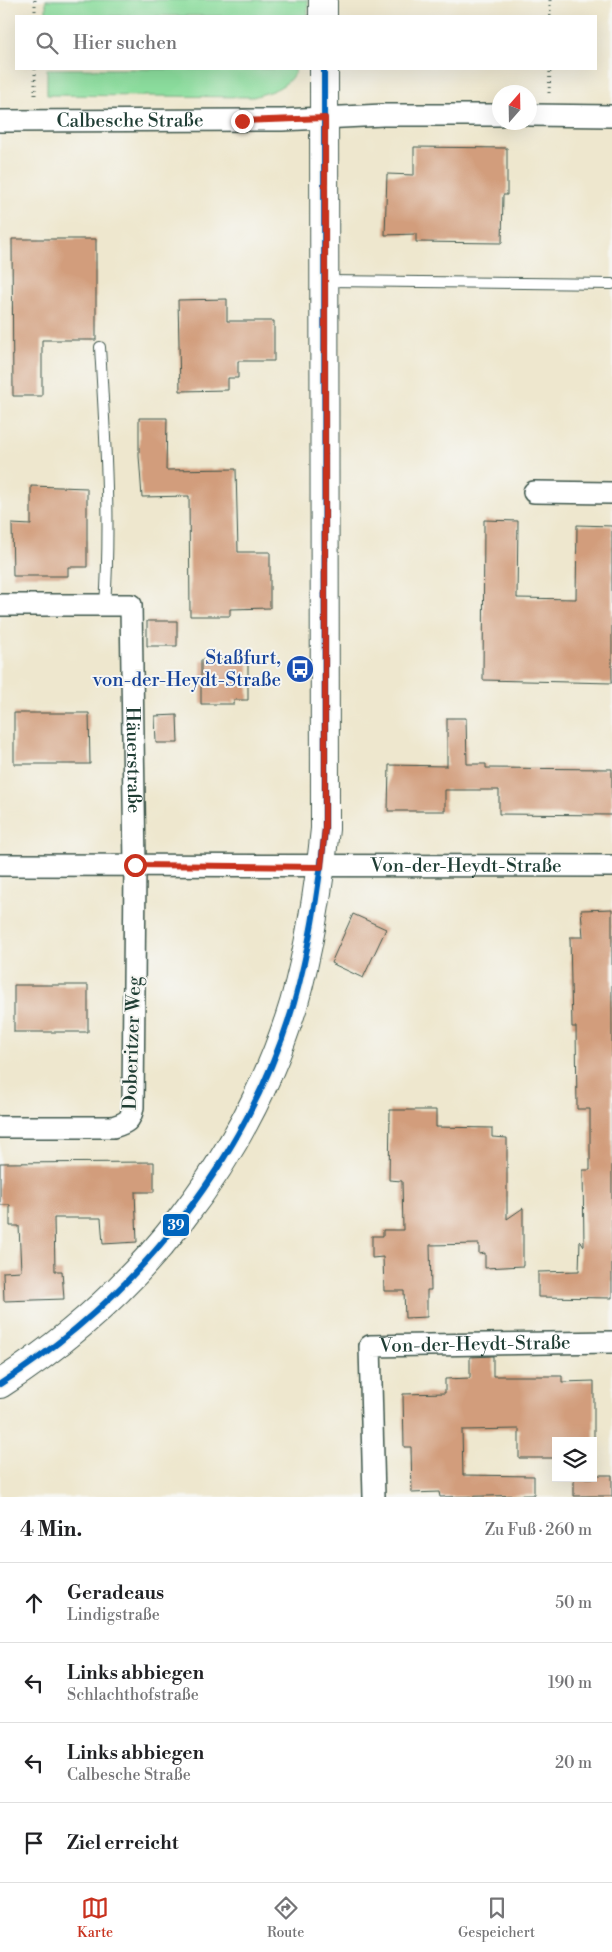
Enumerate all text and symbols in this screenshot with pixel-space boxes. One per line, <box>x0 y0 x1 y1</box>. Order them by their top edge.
search box <box>15 15 597 70</box>
icon: search <box>33 29 61 57</box>
text: Hier suchen <box>73 31 177 55</box>
north arrow <box>492 85 537 130</box>
street label: Calbesche Straße <box>56 108 204 133</box>
route end <box>231 110 254 133</box>
place label: Staßfurt, von-der-Heydt-Straße <box>92 646 281 692</box>
bus stop icon: Staßfurt, von-der-Heydt-Straße <box>285 654 315 684</box>
street label: Häuerstraße <box>121 706 146 814</box>
route start <box>124 854 147 877</box>
street label: Von-der-Heydt-Straße <box>369 854 562 878</box>
street label: Doberitzer Weg <box>118 976 146 1110</box>
line badge: 39 <box>162 1213 190 1237</box>
text: 39 <box>167 1217 185 1235</box>
street label: Von-der-Heydt-Straße <box>378 1331 571 1358</box>
map controls <box>552 1437 597 1482</box>
button: layers <box>552 1437 597 1482</box>
text: 4 Min. <box>20 1517 82 1543</box>
text: Zu Fuß · 260 m <box>485 1520 592 1540</box>
text: Geradeaus <box>67 1581 164 1605</box>
icon: ahead <box>20 1589 48 1617</box>
text: 50 m <box>555 1593 592 1613</box>
text: Lindigstraße <box>67 1605 160 1625</box>
text: Links abbiegen <box>67 1661 204 1685</box>
icon: left <box>20 1669 48 1697</box>
text: 190 m <box>548 1673 592 1693</box>
text: Schlachthofstraße <box>67 1685 199 1705</box>
text: Links abbiegen <box>67 1741 204 1765</box>
icon: left <box>20 1749 48 1777</box>
text: 20 m <box>555 1753 592 1773</box>
text: Calbesche Straße <box>67 1765 191 1785</box>
icon: arrive <box>20 1829 48 1857</box>
text: Ziel erreicht <box>67 1831 178 1855</box>
tab: Karte <box>77 1894 113 1942</box>
tab: Route <box>267 1894 304 1942</box>
tab: Gespeichert <box>458 1894 535 1942</box>

